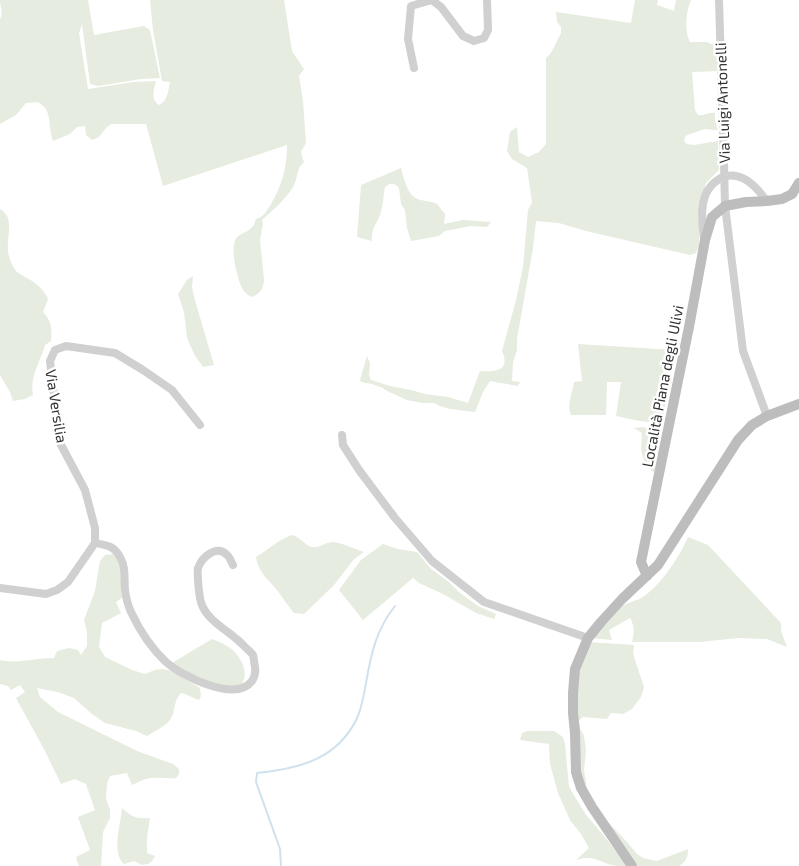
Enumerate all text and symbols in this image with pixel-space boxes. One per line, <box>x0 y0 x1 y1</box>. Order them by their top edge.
street label: Via Luigi Antonelli <box>711 42 733 164</box>
street label: Località Piana degli Ulivi <box>637 303 687 469</box>
street label: Via Versilia <box>42 368 72 444</box>

